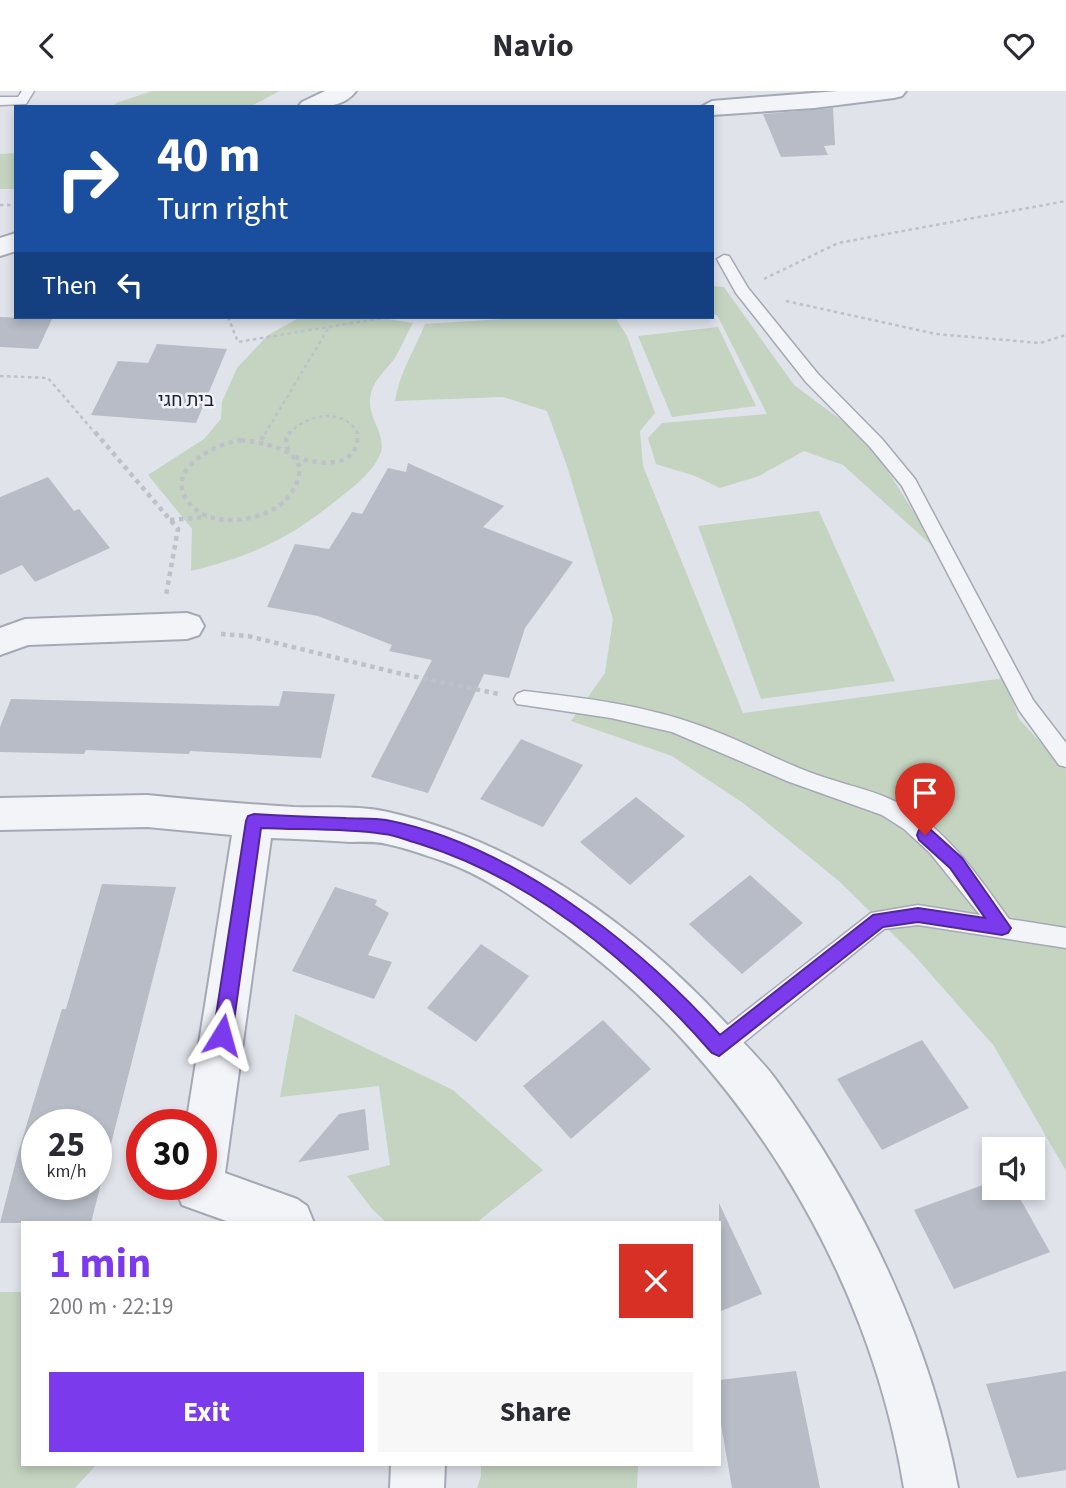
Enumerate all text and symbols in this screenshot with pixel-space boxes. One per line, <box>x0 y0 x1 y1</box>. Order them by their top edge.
text: Navio <box>492 23 574 69</box>
icon: back <box>28 27 66 65</box>
icon: heart <box>1000 27 1038 65</box>
text: 40 m <box>157 121 261 191</box>
icon: right <box>42 133 133 224</box>
text: Turn right <box>157 186 288 232</box>
icon: left <box>111 266 149 304</box>
text: Then <box>42 267 97 304</box>
district label: בית חגי <box>158 387 214 414</box>
pin <box>895 763 955 835</box>
icon: arrive <box>906 774 944 812</box>
position arrow <box>185 998 259 1072</box>
speed limit sign: 30 <box>126 1109 217 1200</box>
text: 25 <box>48 1120 85 1170</box>
map controls <box>982 1137 1045 1200</box>
button: sound <box>982 1137 1045 1200</box>
text: km/h <box>47 1159 86 1184</box>
text: 1 min <box>49 1234 151 1294</box>
button: close <box>619 1244 693 1318</box>
text: 200 m · 22:19 <box>49 1290 173 1323</box>
button: Exit <box>49 1372 364 1452</box>
button: Share <box>378 1372 693 1452</box>

